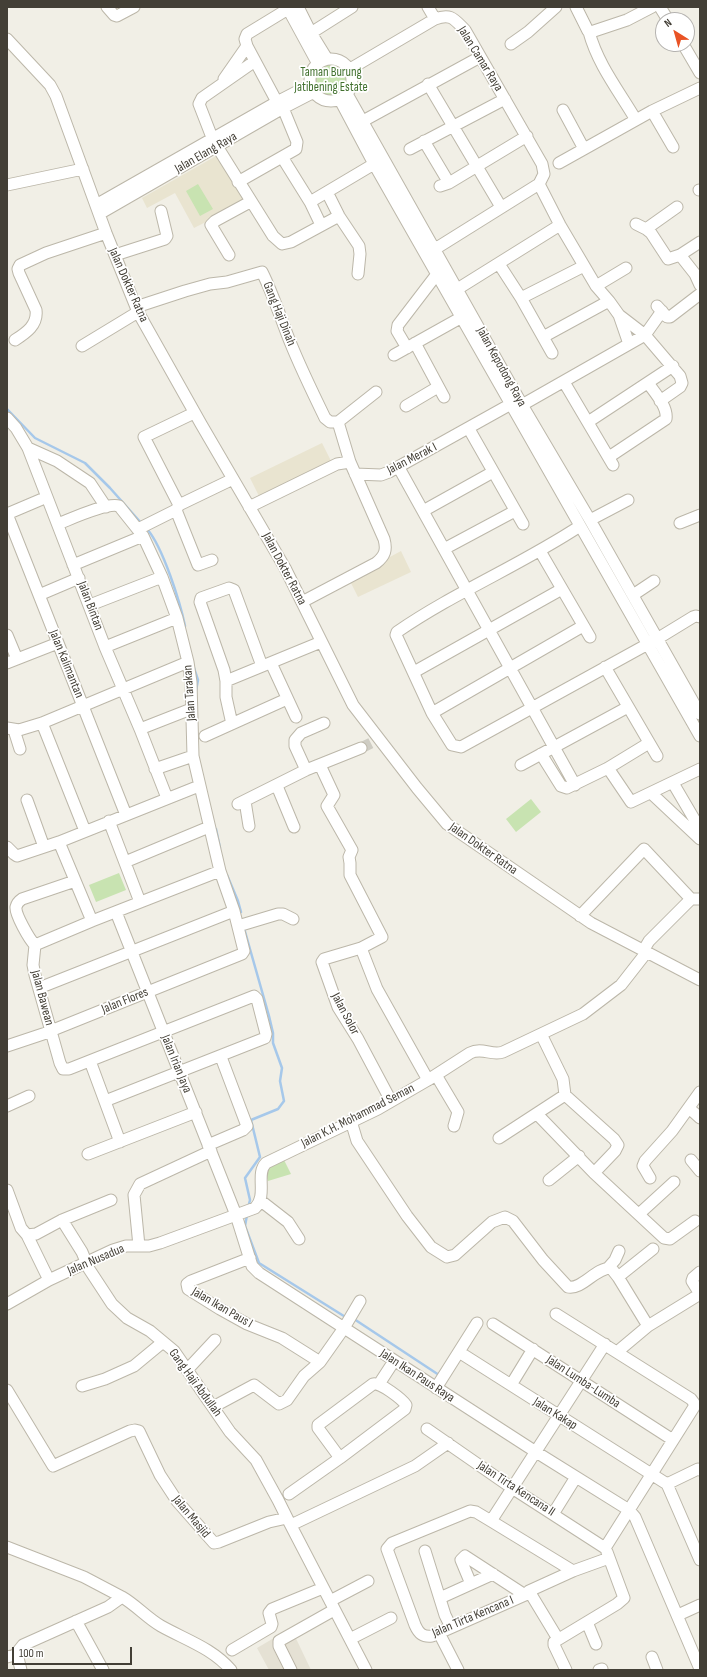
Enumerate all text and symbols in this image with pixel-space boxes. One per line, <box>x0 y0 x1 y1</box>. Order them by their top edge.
north arrow <box>655 12 695 52</box>
text: N <box>662 16 674 30</box>
street label: Jalan Camar Raya <box>454 24 506 94</box>
park label: Taman Burung Jatibening Estate <box>294 65 368 96</box>
street label: Jalan Elang Raya <box>172 129 240 177</box>
street label: Jalan Dokter Ratna <box>105 245 151 325</box>
street label: Gang Haji Dinah <box>259 280 299 348</box>
street label: Jalan Kepodong Raya <box>473 324 529 410</box>
street label: Jalan Merak I <box>384 440 440 478</box>
street label: Jalan Dokter Ratna <box>258 530 310 608</box>
street label: Jalan Bintan <box>74 579 106 633</box>
street label: Jalan Kalimantan <box>45 628 87 700</box>
street label: Jalan Tarakan <box>180 664 200 722</box>
street label: Jalan Dokter Ratna <box>446 820 520 878</box>
street label: Jalan Bawean <box>27 969 57 1027</box>
street label: Jalan Flores <box>99 985 151 1017</box>
street label: Jalan Solor <box>327 990 363 1038</box>
street label: Jalan Irian Jaya <box>157 1033 195 1095</box>
street label: Jalan K.H. Mohammad Seman <box>299 1081 417 1151</box>
street label: Jalan Nusadua <box>65 1241 127 1279</box>
street label: Jalan Ikan Paus I <box>189 1284 255 1332</box>
street label: Gang Haji Abdullah <box>165 1346 225 1420</box>
street label: Jalan Ikan Paus Raya <box>377 1346 457 1406</box>
street label: Jalan Lumba-Lumba <box>543 1352 623 1412</box>
street label: Jalan Kakap <box>530 1394 580 1434</box>
street label: Jalan Tirta Kencana II <box>474 1458 558 1520</box>
street label: Jalan Masjid <box>169 1493 213 1541</box>
street label: Jalan Tirta Kencana I <box>430 1593 516 1641</box>
scale bar <box>14 1639 134 1665</box>
text: 100 m <box>19 1646 44 1661</box>

